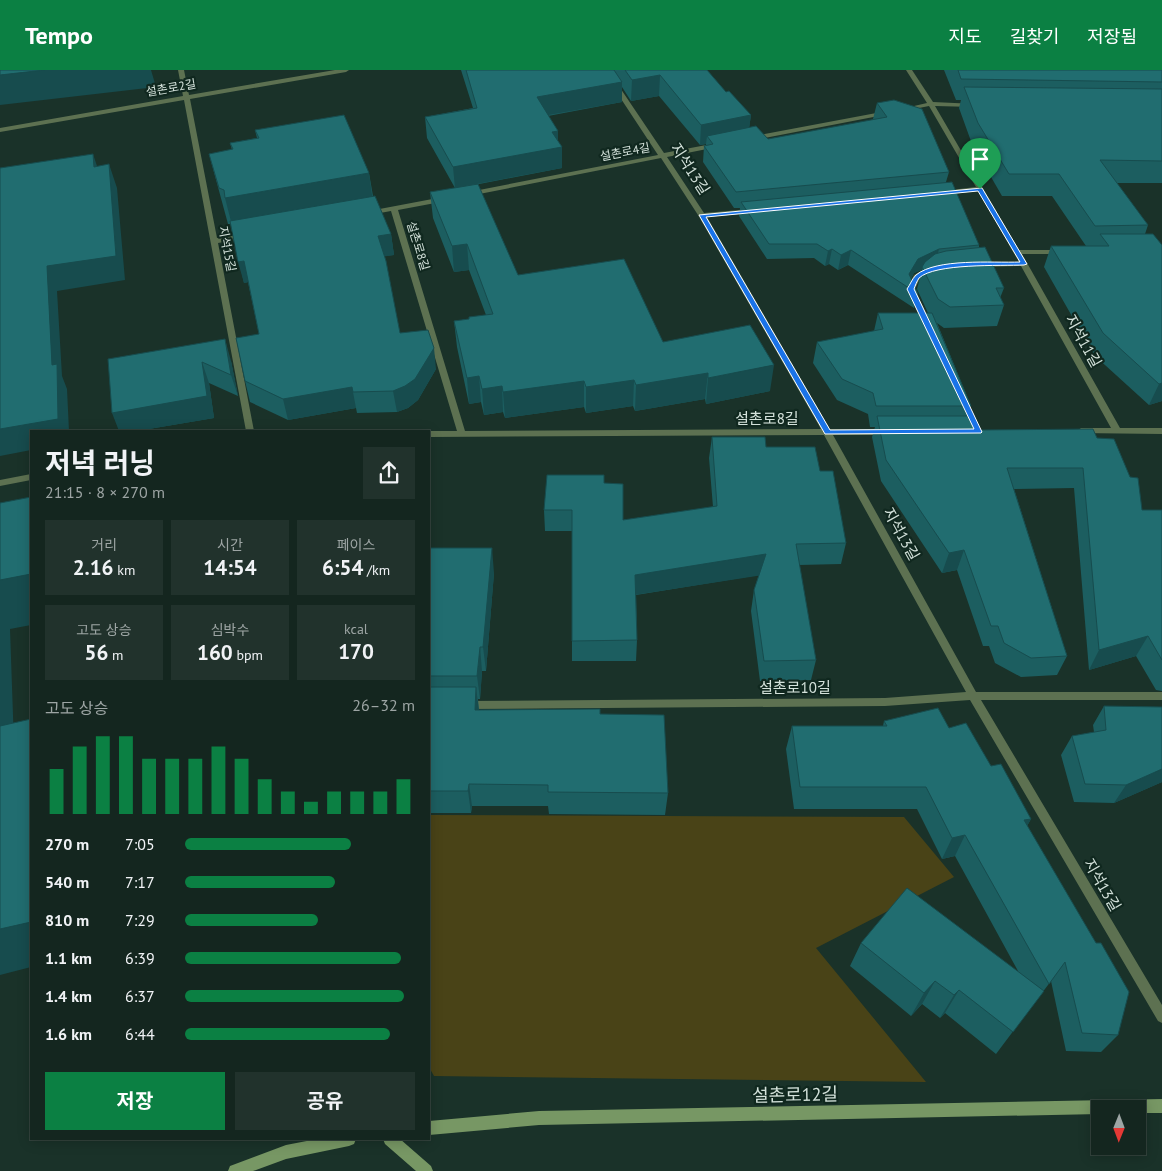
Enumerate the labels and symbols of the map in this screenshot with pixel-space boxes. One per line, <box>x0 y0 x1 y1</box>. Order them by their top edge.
street label: 설촌로2길 <box>145 76 197 99</box>
pin <box>959 138 1001 189</box>
street label: 설촌로4길 <box>599 139 651 164</box>
street label: 지석13길 <box>667 139 714 198</box>
street label: 설촌로8길 <box>404 219 433 272</box>
street label: 지석15길 <box>216 225 239 273</box>
street label: 지석11길 <box>1061 311 1106 371</box>
street label: 설촌로8길 <box>735 409 799 428</box>
street label: 지석13길 <box>879 504 924 564</box>
street label: 설촌로10길 <box>759 678 831 697</box>
street label: 지석13길 <box>1080 855 1125 915</box>
street label: 설촌로12길 <box>752 1082 838 1107</box>
north arrow <box>1091 1100 1146 1155</box>

